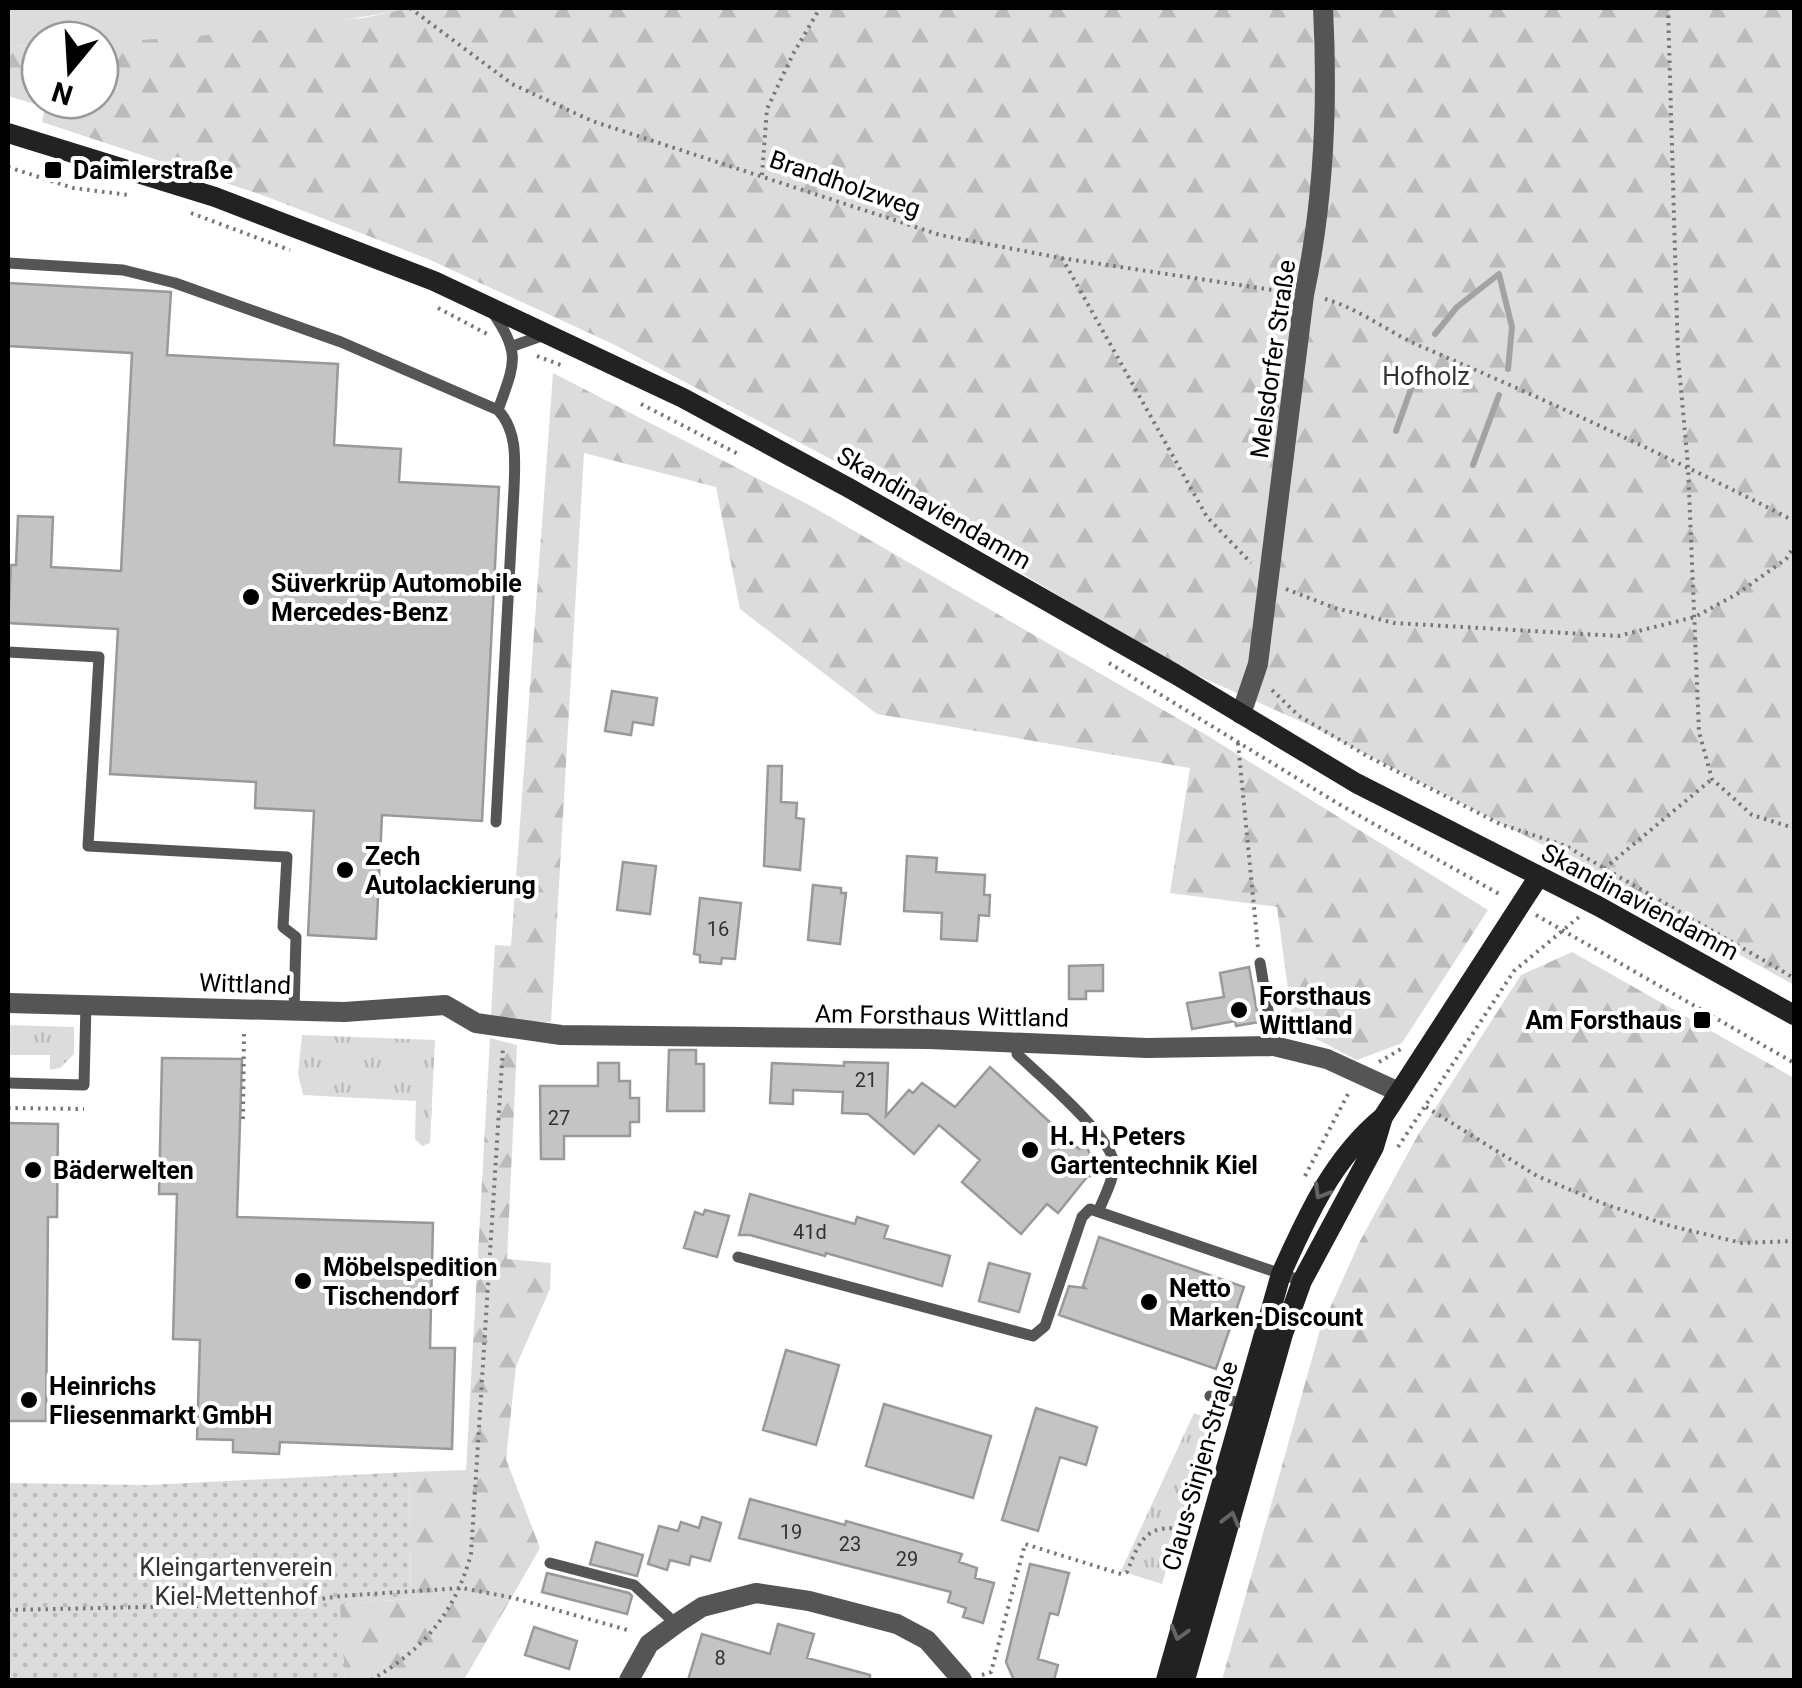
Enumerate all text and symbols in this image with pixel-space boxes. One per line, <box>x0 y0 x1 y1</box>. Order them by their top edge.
north arrow <box>20 20 120 120</box>
text: N <box>48 75 77 112</box>
street label: Brandholzweg <box>766 145 924 223</box>
place label: Daimlerstraße <box>73 156 233 185</box>
marker: Daimlerstraße <box>42 159 64 181</box>
street label: Melsdorfer Straße <box>1245 258 1301 460</box>
park label: Hofholz <box>1382 362 1470 391</box>
street label: Skandinaviendamm <box>832 441 1036 575</box>
place label: Süverkrüp Automobile Mercedes-Benz <box>271 569 522 627</box>
marker: Süverkrüp Automobile Mercedes-Benz <box>240 586 262 608</box>
street label: Skandinaviendamm <box>1536 838 1744 966</box>
place label: Zech Autolackierung <box>365 842 536 900</box>
marker: Zech Autolackierung <box>334 859 356 881</box>
house number: 16 <box>707 917 729 941</box>
street label: Wittland <box>198 968 292 1000</box>
place label: Forsthaus Wittland <box>1259 982 1371 1040</box>
street label: Am Forsthaus Wittland <box>815 999 1069 1033</box>
marker: Forsthaus Wittland <box>1228 999 1250 1021</box>
place label: Am Forsthaus <box>1525 1006 1682 1035</box>
marker: Am Forsthaus <box>1691 1009 1713 1031</box>
house number: 21 <box>855 1068 877 1092</box>
house number: 27 <box>548 1106 570 1130</box>
place label: H. H. Peters Gartentechnik Kiel <box>1050 1122 1258 1180</box>
marker: H. H. Peters Gartentechnik Kiel <box>1019 1139 1041 1161</box>
place label: Bäderwelten <box>53 1156 194 1185</box>
marker: Bäderwelten <box>22 1159 44 1181</box>
one-way arrow <box>1314 1181 1333 1199</box>
house number: 41d <box>793 1220 827 1244</box>
place label: Möbelspedition Tischendorf <box>323 1253 497 1311</box>
marker: Möbelspedition Tischendorf <box>292 1270 314 1292</box>
place label: Netto Marken-Discount <box>1169 1274 1363 1332</box>
marker: Netto Marken-Discount <box>1138 1291 1160 1313</box>
street label: Claus-Sinjen-Straße <box>1156 1358 1244 1574</box>
place label: Heinrichs Fliesenmarkt GmbH <box>49 1372 272 1430</box>
marker: Heinrichs Fliesenmarkt GmbH <box>18 1389 40 1411</box>
one-way arrow <box>1219 1511 1240 1528</box>
house number: 19 <box>780 1520 802 1544</box>
house number: 23 <box>839 1532 861 1556</box>
house number: 29 <box>896 1547 918 1571</box>
park label: Kleingartenverein Kiel-Mettenhof <box>139 1553 333 1611</box>
one-way arrow <box>1170 1624 1191 1641</box>
house number: 8 <box>714 1646 726 1670</box>

